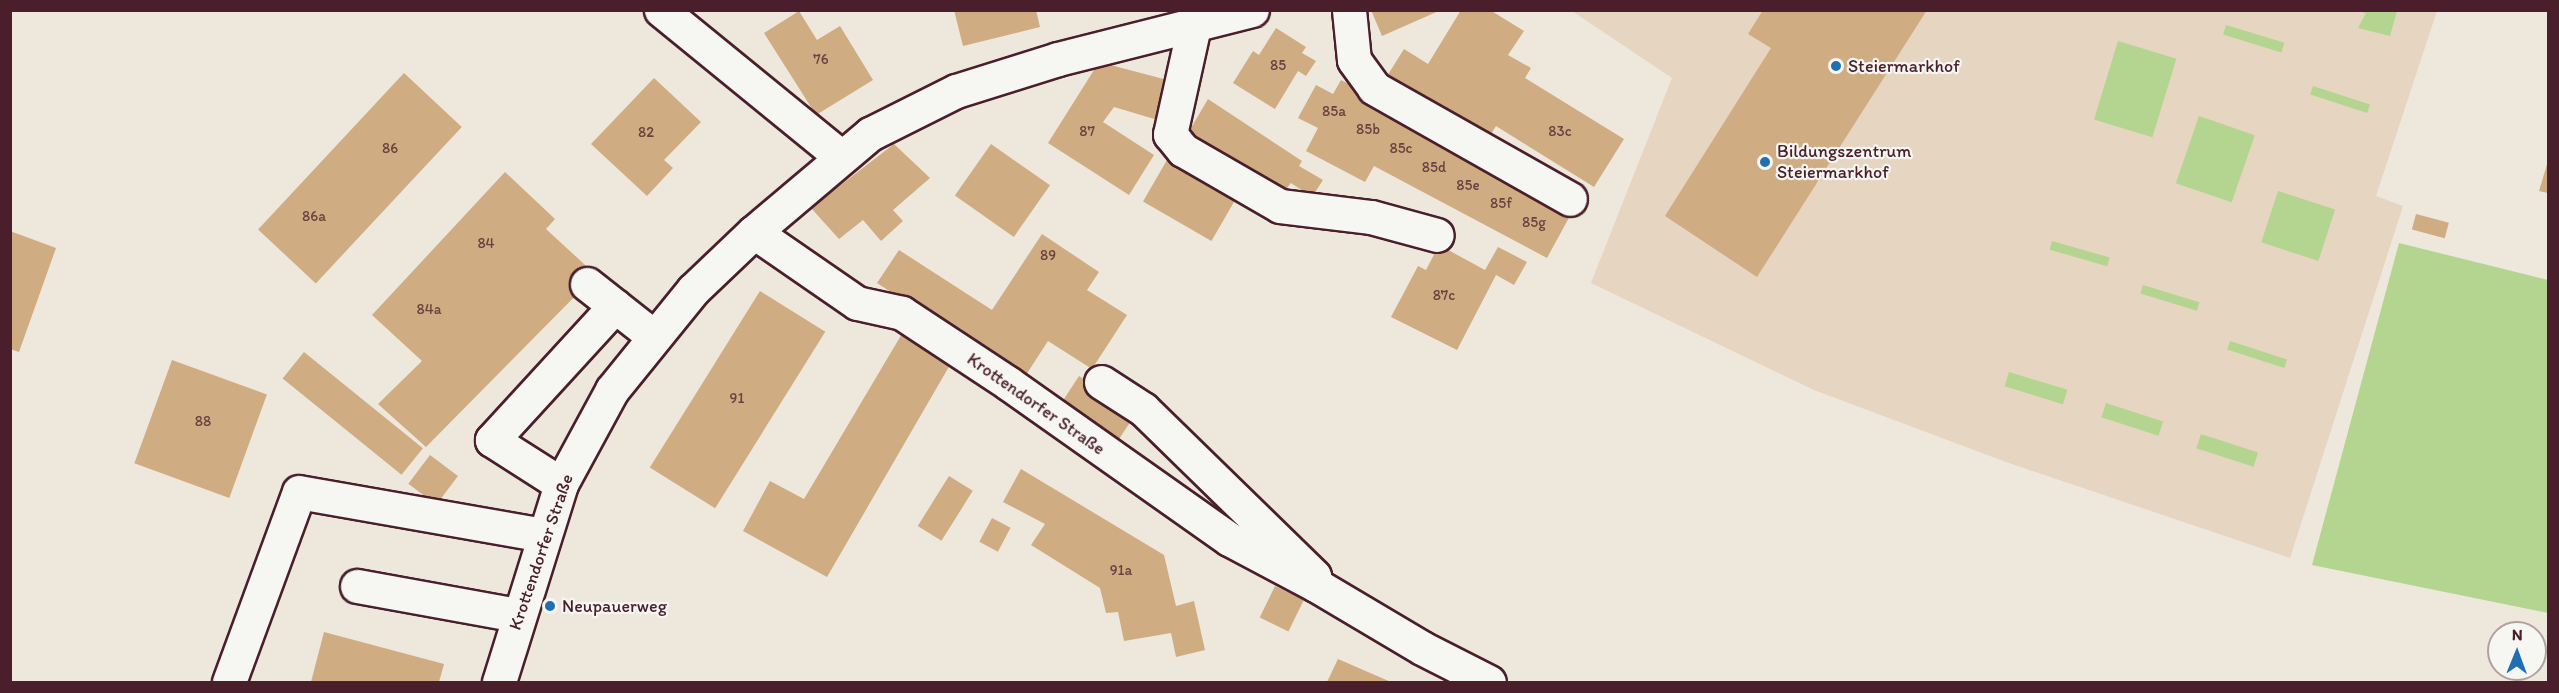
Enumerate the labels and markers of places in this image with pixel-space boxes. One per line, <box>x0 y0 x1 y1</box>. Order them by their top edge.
place label: Steiermarkhof <box>1848 55 1960 77</box>
marker: Steiermarkhof <box>1829 59 1843 73</box>
place label: Bildungszentrum Steiermarkhof <box>1777 141 1911 184</box>
marker: Bildungszentrum Steiermarkhof <box>1758 155 1772 169</box>
place label: Neupauerweg <box>562 595 667 617</box>
marker: Neupauerweg <box>543 599 557 613</box>

